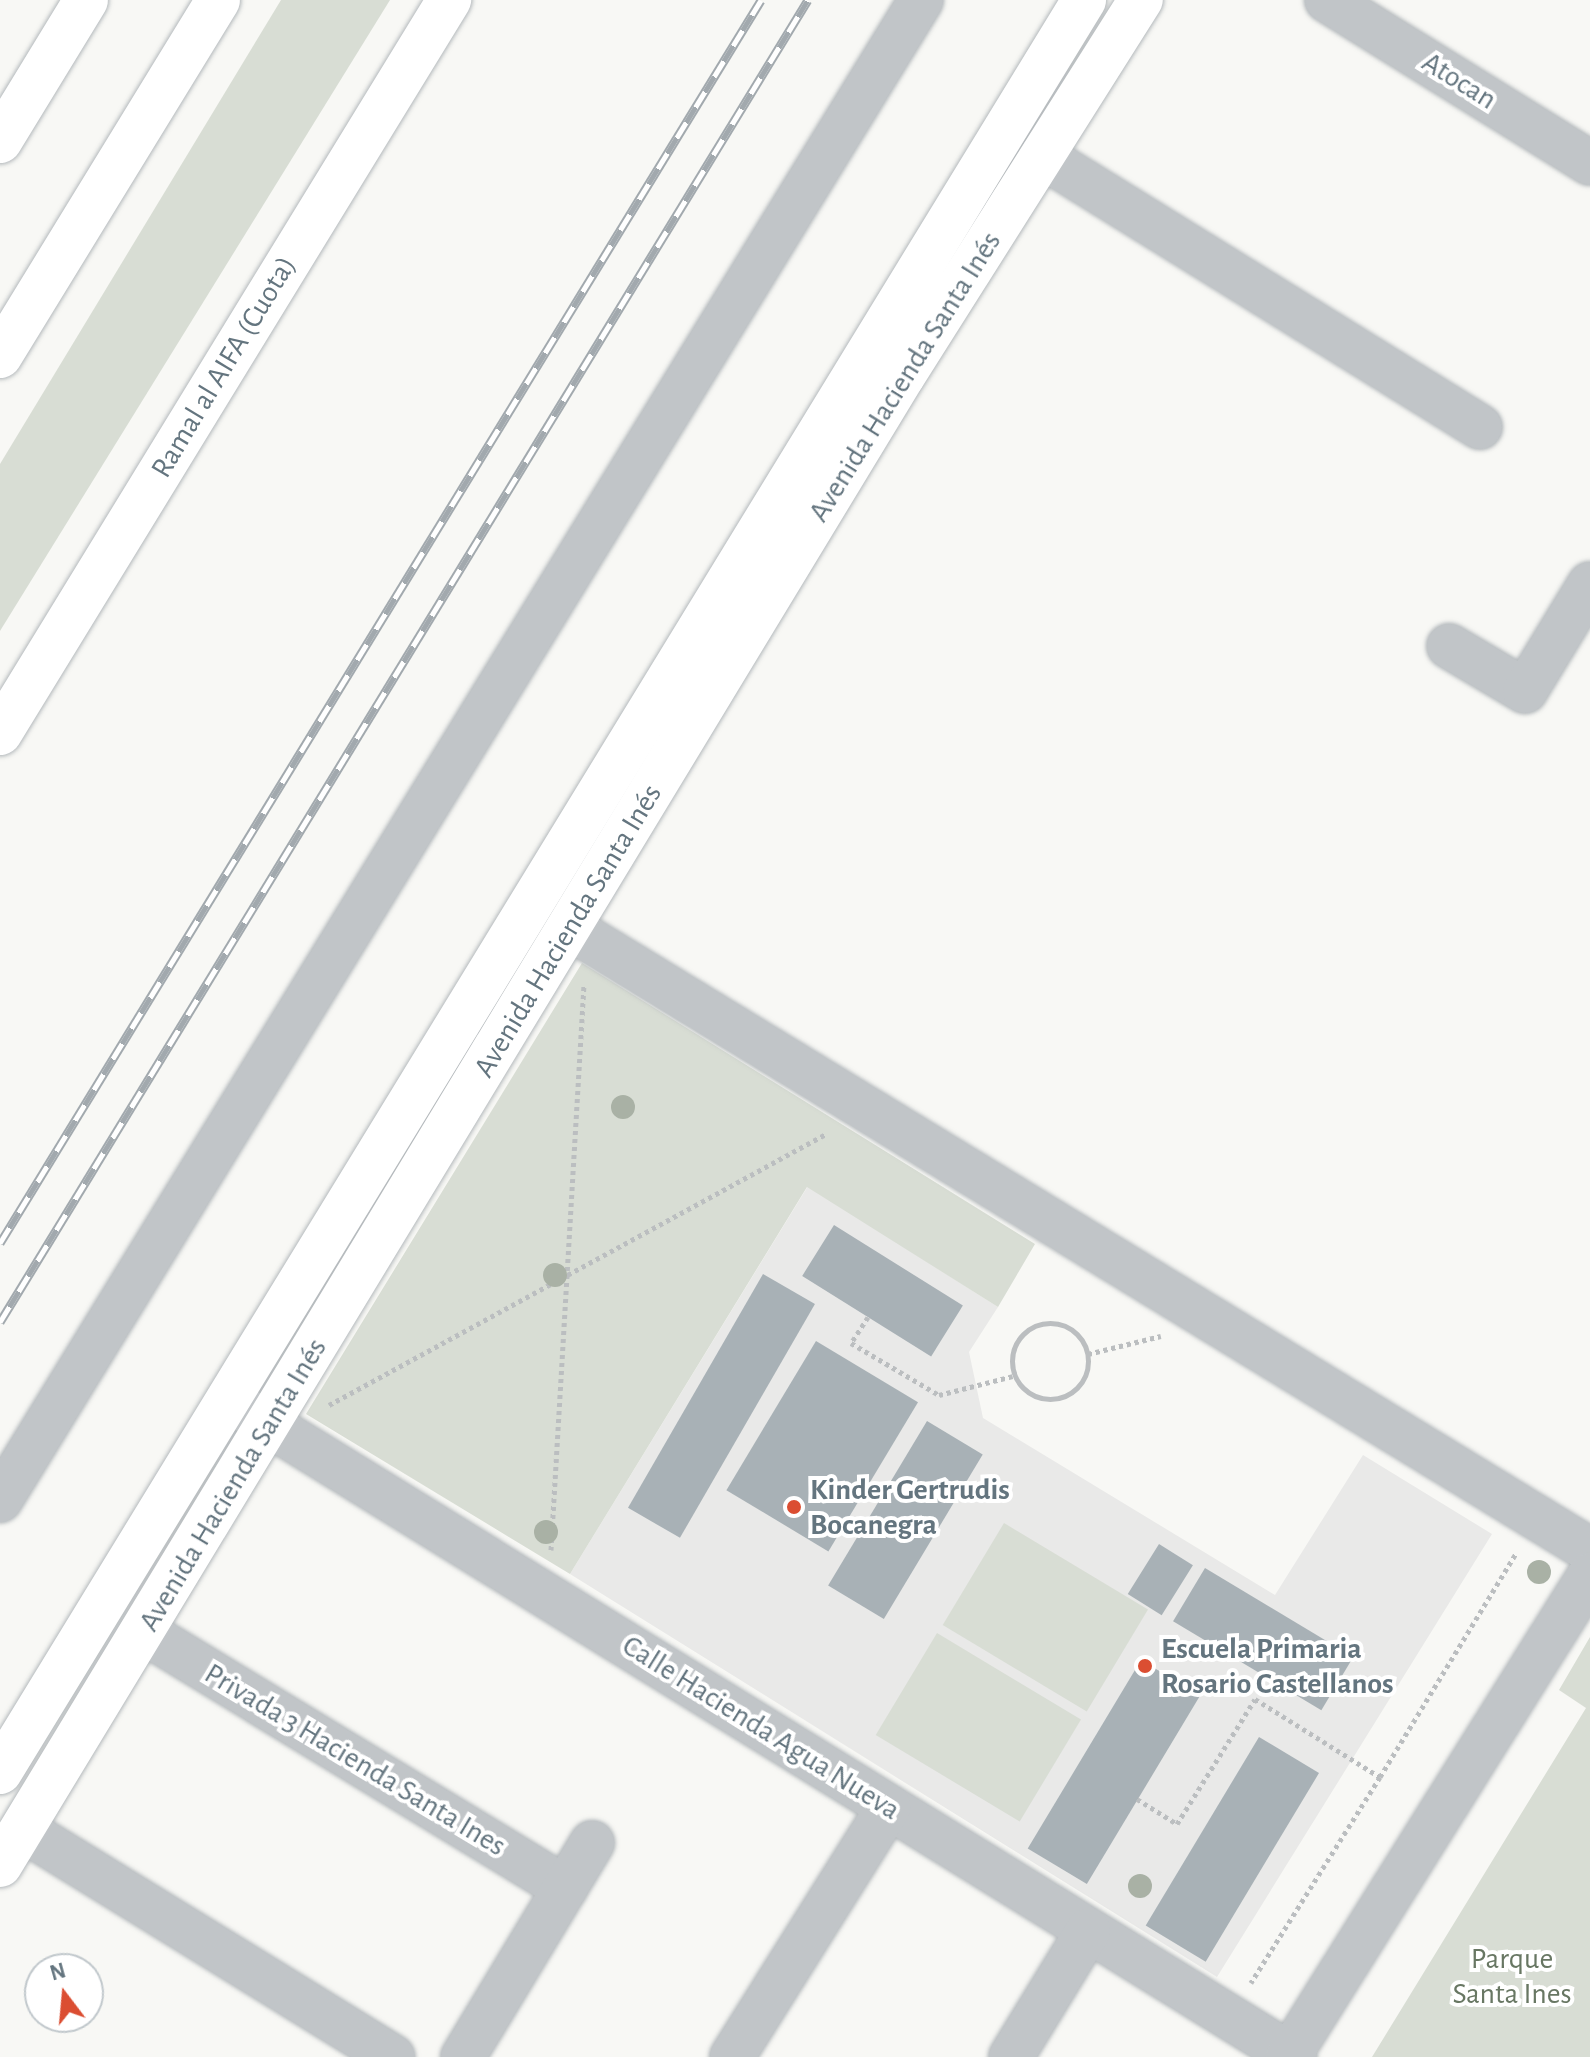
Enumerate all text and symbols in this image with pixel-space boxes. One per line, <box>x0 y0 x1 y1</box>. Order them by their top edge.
street label: Atocan <box>1415 44 1503 118</box>
street label: Avenida Hacienda Santa Inés <box>801 225 1009 529</box>
street label: Ramal al AIFA (Cuota) <box>144 250 304 484</box>
street label: Avenida Hacienda Santa Inés <box>466 778 670 1084</box>
street label: Avenida Hacienda Santa Inés <box>131 1332 335 1638</box>
place label: Kinder Gertrudis Bocanegra <box>810 1472 1010 1542</box>
marker: Kinder Gertrudis Bocanegra <box>785 1498 803 1516</box>
street label: Calle Hacienda Agua Nueva <box>615 1628 907 1828</box>
place label: Escuela Primaria Rosario Castellanos <box>1161 1631 1394 1702</box>
street label: Privada 3 Hacienda Santa Ines <box>198 1656 512 1864</box>
marker: Escuela Primaria Rosario Castellanos <box>1136 1657 1154 1675</box>
park label: Parque Santa Ines <box>1452 1941 1572 2012</box>
north arrow <box>24 1953 104 2033</box>
text: N <box>48 1959 68 1985</box>

